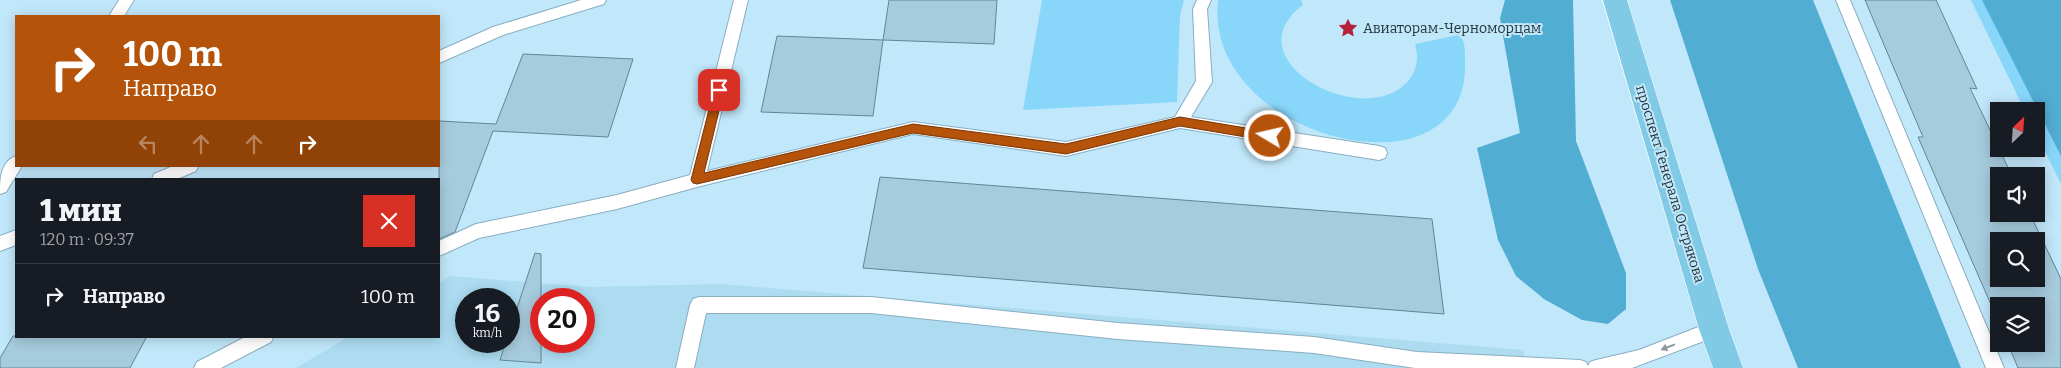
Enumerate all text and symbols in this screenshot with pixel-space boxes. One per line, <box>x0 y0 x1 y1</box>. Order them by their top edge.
place icon: Авиаторам-Черноморцам <box>1337 17 1359 39</box>
place label: Авиаторам-Черноморцам <box>1363 20 1542 37</box>
text: 100 m <box>123 33 222 75</box>
icon: right <box>40 35 105 100</box>
pin <box>698 69 740 111</box>
text: Направо <box>123 75 217 102</box>
icon: arrive <box>705 76 733 104</box>
street label: проспект Генерала Острякова <box>1632 83 1708 285</box>
north arrow <box>1990 102 2045 158</box>
map controls <box>1990 102 2045 352</box>
position arrow <box>1243 109 1295 161</box>
icon: left <box>134 130 162 158</box>
icon: ahead <box>187 130 215 158</box>
icon: ahead <box>240 130 268 158</box>
icon: right <box>293 130 321 158</box>
button: sound <box>1990 167 2045 222</box>
text: 1 мин <box>40 193 122 229</box>
button: close <box>363 195 415 247</box>
text: 120 m · 09:37 <box>40 230 134 249</box>
button: search <box>1990 232 2045 287</box>
icon: right <box>40 282 68 310</box>
text: Направо <box>83 285 165 308</box>
text: 100 m <box>361 285 415 308</box>
speed limit sign: 20 <box>530 288 595 353</box>
button: layers <box>1990 297 2045 352</box>
text: 16 <box>475 299 500 329</box>
text: km/h <box>473 326 502 340</box>
one-way arrow <box>1660 343 1675 351</box>

